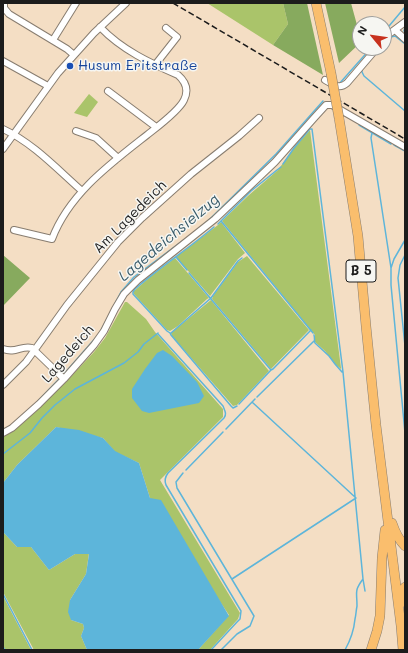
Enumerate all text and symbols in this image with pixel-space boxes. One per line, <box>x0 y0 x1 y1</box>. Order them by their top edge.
north arrow <box>352 16 392 56</box>
text: N <box>353 23 371 38</box>
place label: Husum Eritstraße <box>78 58 197 74</box>
marker: Husum Eritstraße <box>65 61 75 71</box>
street label: Am Lagedeich <box>90 177 170 257</box>
water label: Lagedeichsielzug <box>115 191 223 285</box>
road number: B 5 <box>346 260 376 282</box>
street label: Lagedeich <box>38 322 98 386</box>

